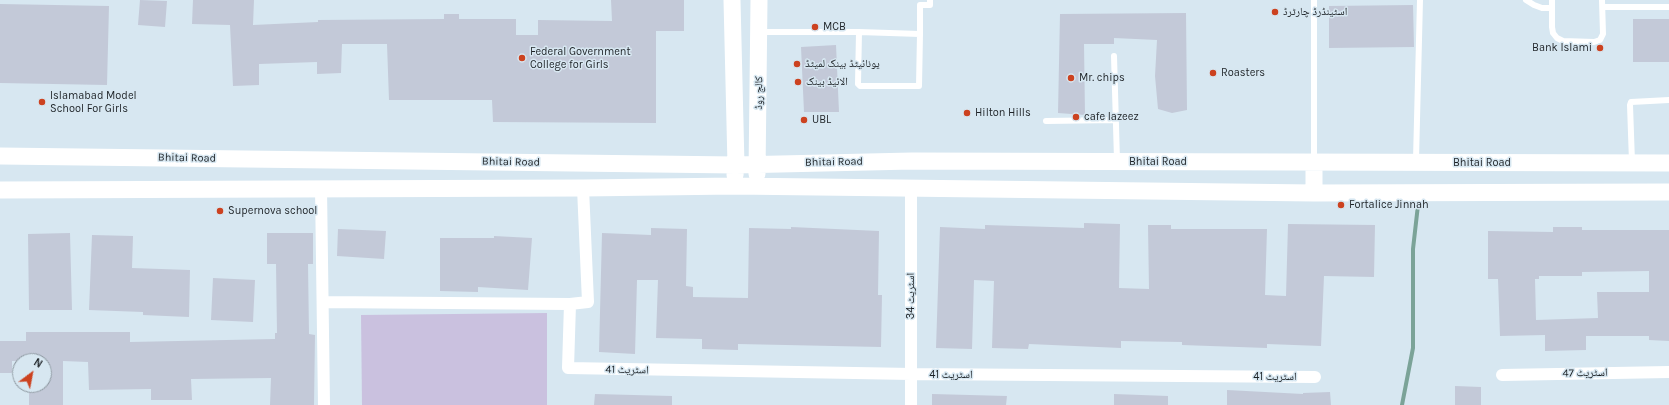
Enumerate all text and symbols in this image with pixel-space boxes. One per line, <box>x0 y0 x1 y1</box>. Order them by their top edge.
place label: اسٹینڈرڈ چارٹرڈ <box>1283 5 1347 19</box>
marker: اسٹینڈرڈ چارٹرڈ <box>1270 7 1280 17</box>
place label: MCB <box>823 20 846 34</box>
marker: MCB <box>810 22 820 32</box>
place label: Bank Islami <box>1532 41 1592 55</box>
marker: Bank Islami <box>1595 43 1605 53</box>
place label: Federal Government College for Girls <box>530 45 631 71</box>
marker: Federal Government College for Girls <box>517 53 527 63</box>
place label: یونائیٹڈ بینک لمیٹڈ <box>805 57 880 71</box>
marker: یونائیٹڈ بینک لمیٹڈ <box>792 59 802 69</box>
place label: Roasters <box>1221 66 1265 80</box>
marker: Roasters <box>1208 68 1218 78</box>
place label: Mr. chips <box>1079 71 1125 85</box>
marker: Mr. chips <box>1066 73 1076 83</box>
place label: الائیڈ بینک <box>806 75 848 89</box>
street label: کالج روڈ <box>752 76 766 110</box>
marker: الائیڈ بینک <box>793 77 803 87</box>
place label: Islamabad Model School For Girls <box>50 89 137 115</box>
marker: Islamabad Model School For Girls <box>37 97 47 107</box>
place label: Hilton Hills <box>975 106 1031 120</box>
marker: Hilton Hills <box>962 108 972 118</box>
place label: cafe lazeez <box>1084 110 1139 124</box>
marker: cafe lazeez <box>1071 112 1081 122</box>
place label: UBL <box>812 113 831 127</box>
marker: UBL <box>799 115 809 125</box>
street label: Bhitai Road <box>158 151 216 165</box>
street label: Bhitai Road <box>482 155 540 169</box>
street label: Bhitai Road <box>805 155 863 169</box>
street label: Bhitai Road <box>1129 155 1187 169</box>
street label: Bhitai Road <box>1453 156 1511 170</box>
place label: Fortalice Jinnah <box>1349 198 1429 212</box>
marker: Fortalice Jinnah <box>1336 200 1346 210</box>
place label: Supernova school <box>228 204 317 218</box>
marker: Supernova school <box>215 206 225 216</box>
street label: اسٹریٹ 34 <box>904 273 918 319</box>
north arrow <box>12 353 52 393</box>
text: N <box>31 356 45 371</box>
street label: اسٹریٹ 41 <box>605 363 649 377</box>
street label: اسٹریٹ 47 <box>1562 366 1608 380</box>
street label: اسٹریٹ 41 <box>929 368 973 382</box>
street label: اسٹریٹ 41 <box>1253 370 1297 384</box>

